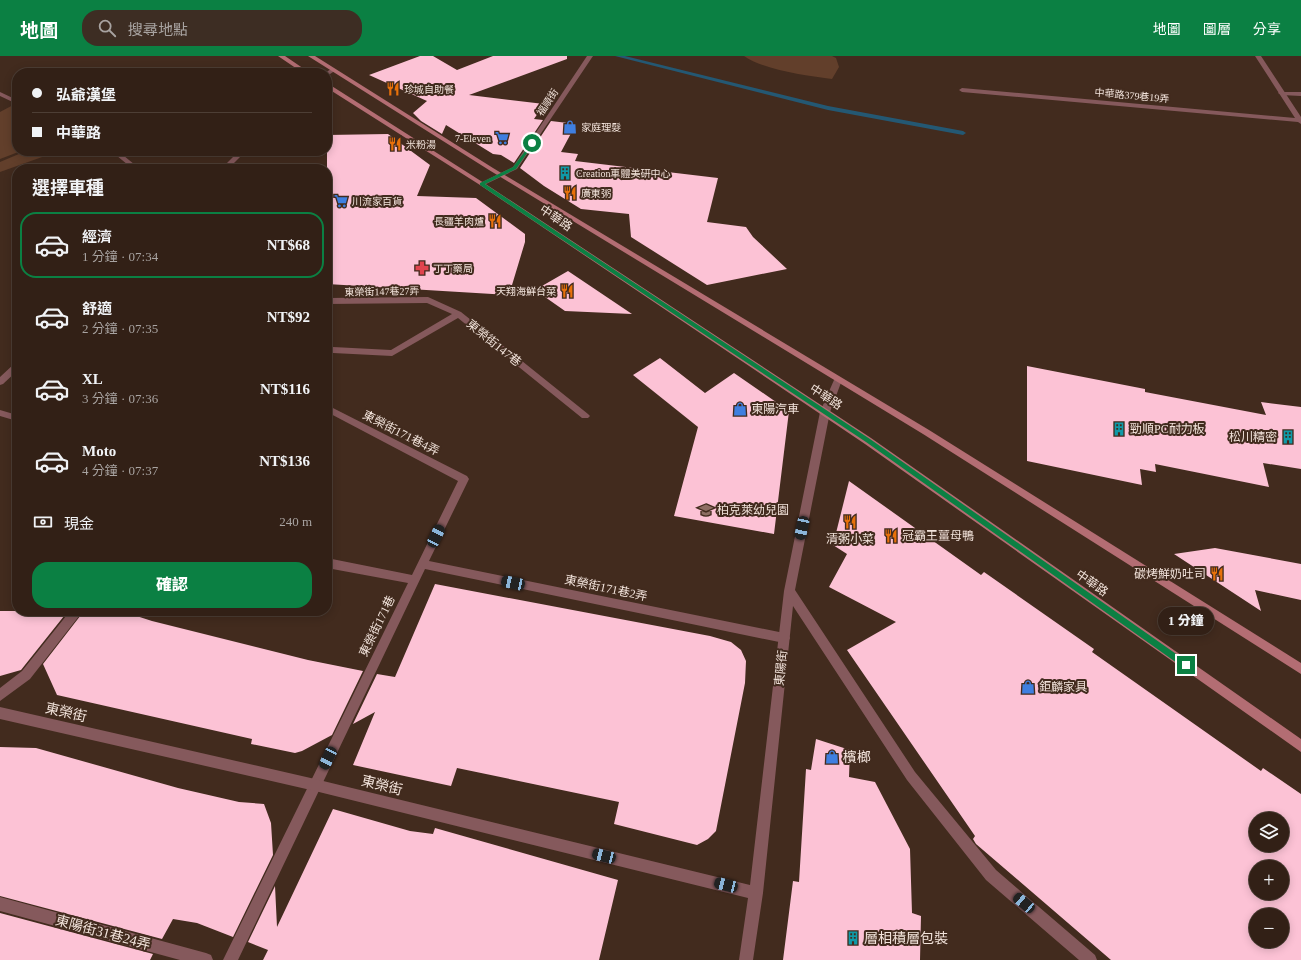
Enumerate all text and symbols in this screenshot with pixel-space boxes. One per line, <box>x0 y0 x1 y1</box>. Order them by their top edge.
search box <box>82 10 362 46</box>
icon: search <box>96 17 118 39</box>
text: 地圖 <box>20 20 58 41</box>
text: 搜尋地點 <box>128 22 188 38</box>
text: 地圖 <box>1153 22 1181 37</box>
text: 圖層 <box>1203 22 1231 37</box>
text: 分享 <box>1253 22 1281 37</box>
restaurant icon: 珍城自助餐 <box>385 81 401 97</box>
place label: 珍城自助餐 <box>404 84 454 95</box>
text: 弘爺漢堡 <box>56 87 116 103</box>
street label: 福順街 <box>534 87 560 118</box>
street label: 中華路379巷19弄 <box>1094 87 1170 104</box>
shop icon: 家庭理髮 <box>562 119 578 135</box>
place label: 家庭理髮 <box>581 122 621 133</box>
text: 中華路 <box>56 125 101 141</box>
supermarket icon: 7-Eleven <box>494 130 510 146</box>
place label: 7-Eleven <box>455 133 491 144</box>
route start <box>523 134 541 152</box>
restaurant icon: 米粉湯 <box>387 136 403 152</box>
place label: 米粉湯 <box>406 139 436 150</box>
building icon: Creation車體美研中心 <box>557 165 573 181</box>
place label: Creation車體美研中心 <box>576 168 670 179</box>
text: 選擇車種 <box>32 178 104 198</box>
restaurant icon: 廣東粥 <box>562 185 578 201</box>
place label: 廣東粥 <box>581 188 611 199</box>
supermarket icon: 川流家百貨 <box>333 193 349 209</box>
place label: 川流家百貨 <box>352 196 402 207</box>
street label: 中華路 <box>537 202 575 234</box>
restaurant icon: 長疆羊肉爐 <box>487 213 503 229</box>
place label: 長疆羊肉爐 <box>434 216 484 227</box>
icon: car <box>34 227 70 263</box>
text: 經濟 <box>82 229 112 245</box>
text: NT$68 <box>267 237 310 253</box>
text: 1 分鐘 · 07:34 <box>82 249 158 264</box>
pharmacy icon: 丁丁藥局 <box>414 260 430 276</box>
place label: 丁丁藥局 <box>433 263 473 274</box>
restaurant icon: 天翔海鮮台菜 <box>559 283 575 299</box>
street label: 東榮街147巷27弄 <box>344 285 420 298</box>
place label: 天翔海鮮台菜 <box>496 286 556 297</box>
icon: car <box>34 299 70 335</box>
text: 舒適 <box>82 301 112 317</box>
text: NT$92 <box>267 309 310 325</box>
street label: 東榮街147巷 <box>464 317 524 369</box>
text: 2 分鐘 · 07:35 <box>82 321 158 336</box>
icon: car <box>34 371 70 407</box>
text: XL <box>82 371 103 387</box>
text: NT$116 <box>260 381 310 397</box>
street label: 中華路 <box>807 381 845 413</box>
text: 3 分鐘 · 07:36 <box>82 391 158 406</box>
shop icon: 東陽汽車 <box>732 401 748 417</box>
place label: 東陽汽車 <box>751 402 799 416</box>
street label: 東榮街171巷4弄 <box>360 408 442 458</box>
building icon: 勁順PC耐力板 <box>1111 421 1127 437</box>
place label: 勁順PC耐力板 <box>1130 422 1205 436</box>
building icon: 松川精密 <box>1280 429 1296 445</box>
place label: 松川精密 <box>1229 430 1277 444</box>
icon: car <box>34 443 70 479</box>
text: Moto <box>82 443 116 459</box>
text: NT$136 <box>259 453 310 469</box>
text: 4 分鐘 · 07:37 <box>82 463 158 478</box>
school or university icon: 柏克萊幼兒園 <box>698 502 714 518</box>
place label: 柏克萊幼兒園 <box>717 503 789 517</box>
icon: cash <box>32 511 54 533</box>
text: 240 m <box>279 514 312 529</box>
restaurant icon: 清粥小菜 <box>842 514 858 530</box>
car <box>794 515 810 541</box>
text: 現金 <box>64 516 94 532</box>
car <box>425 523 447 549</box>
restaurant icon: 冠霸王薑母鴨 <box>883 528 899 544</box>
place label: 冠霸王薑母鴨 <box>902 529 974 543</box>
place label: 清粥小菜 <box>826 532 874 546</box>
button: 確認 <box>32 562 312 608</box>
restaurant icon: 碳烤鮮奶吐司 <box>1209 566 1225 582</box>
street label: 中華路 <box>1073 567 1111 599</box>
place label: 碳烤鮮奶吐司 <box>1134 567 1206 581</box>
street label: 東榮街171巷2弄 <box>563 572 649 604</box>
car <box>500 575 526 591</box>
street label: 東榮街171巷 <box>356 593 398 659</box>
callout: 1 分鐘 <box>1158 607 1214 635</box>
text: 1 分鐘 <box>1168 613 1204 628</box>
street label: 東陽街 <box>772 649 790 687</box>
route end <box>1177 656 1195 674</box>
shop icon: 鉅麟家具 <box>1020 679 1036 695</box>
place label: 鉅麟家具 <box>1039 680 1087 694</box>
street label: 東榮街 <box>44 700 88 725</box>
car <box>317 745 339 771</box>
shop icon: 檳榔 <box>824 749 840 765</box>
place label: 檳榔 <box>843 749 871 765</box>
street label: 東榮街 <box>360 773 404 798</box>
map controls <box>1249 812 1289 948</box>
button: layers <box>1249 812 1289 852</box>
car <box>591 847 617 865</box>
button: + <box>1249 860 1289 900</box>
car <box>713 876 739 894</box>
car <box>1011 891 1037 915</box>
button: − <box>1249 908 1289 948</box>
street label: 東陽街31巷24弄 <box>54 913 152 952</box>
building icon: 層相積層包裝 <box>845 930 861 946</box>
place label: 層相積層包裝 <box>864 931 948 946</box>

